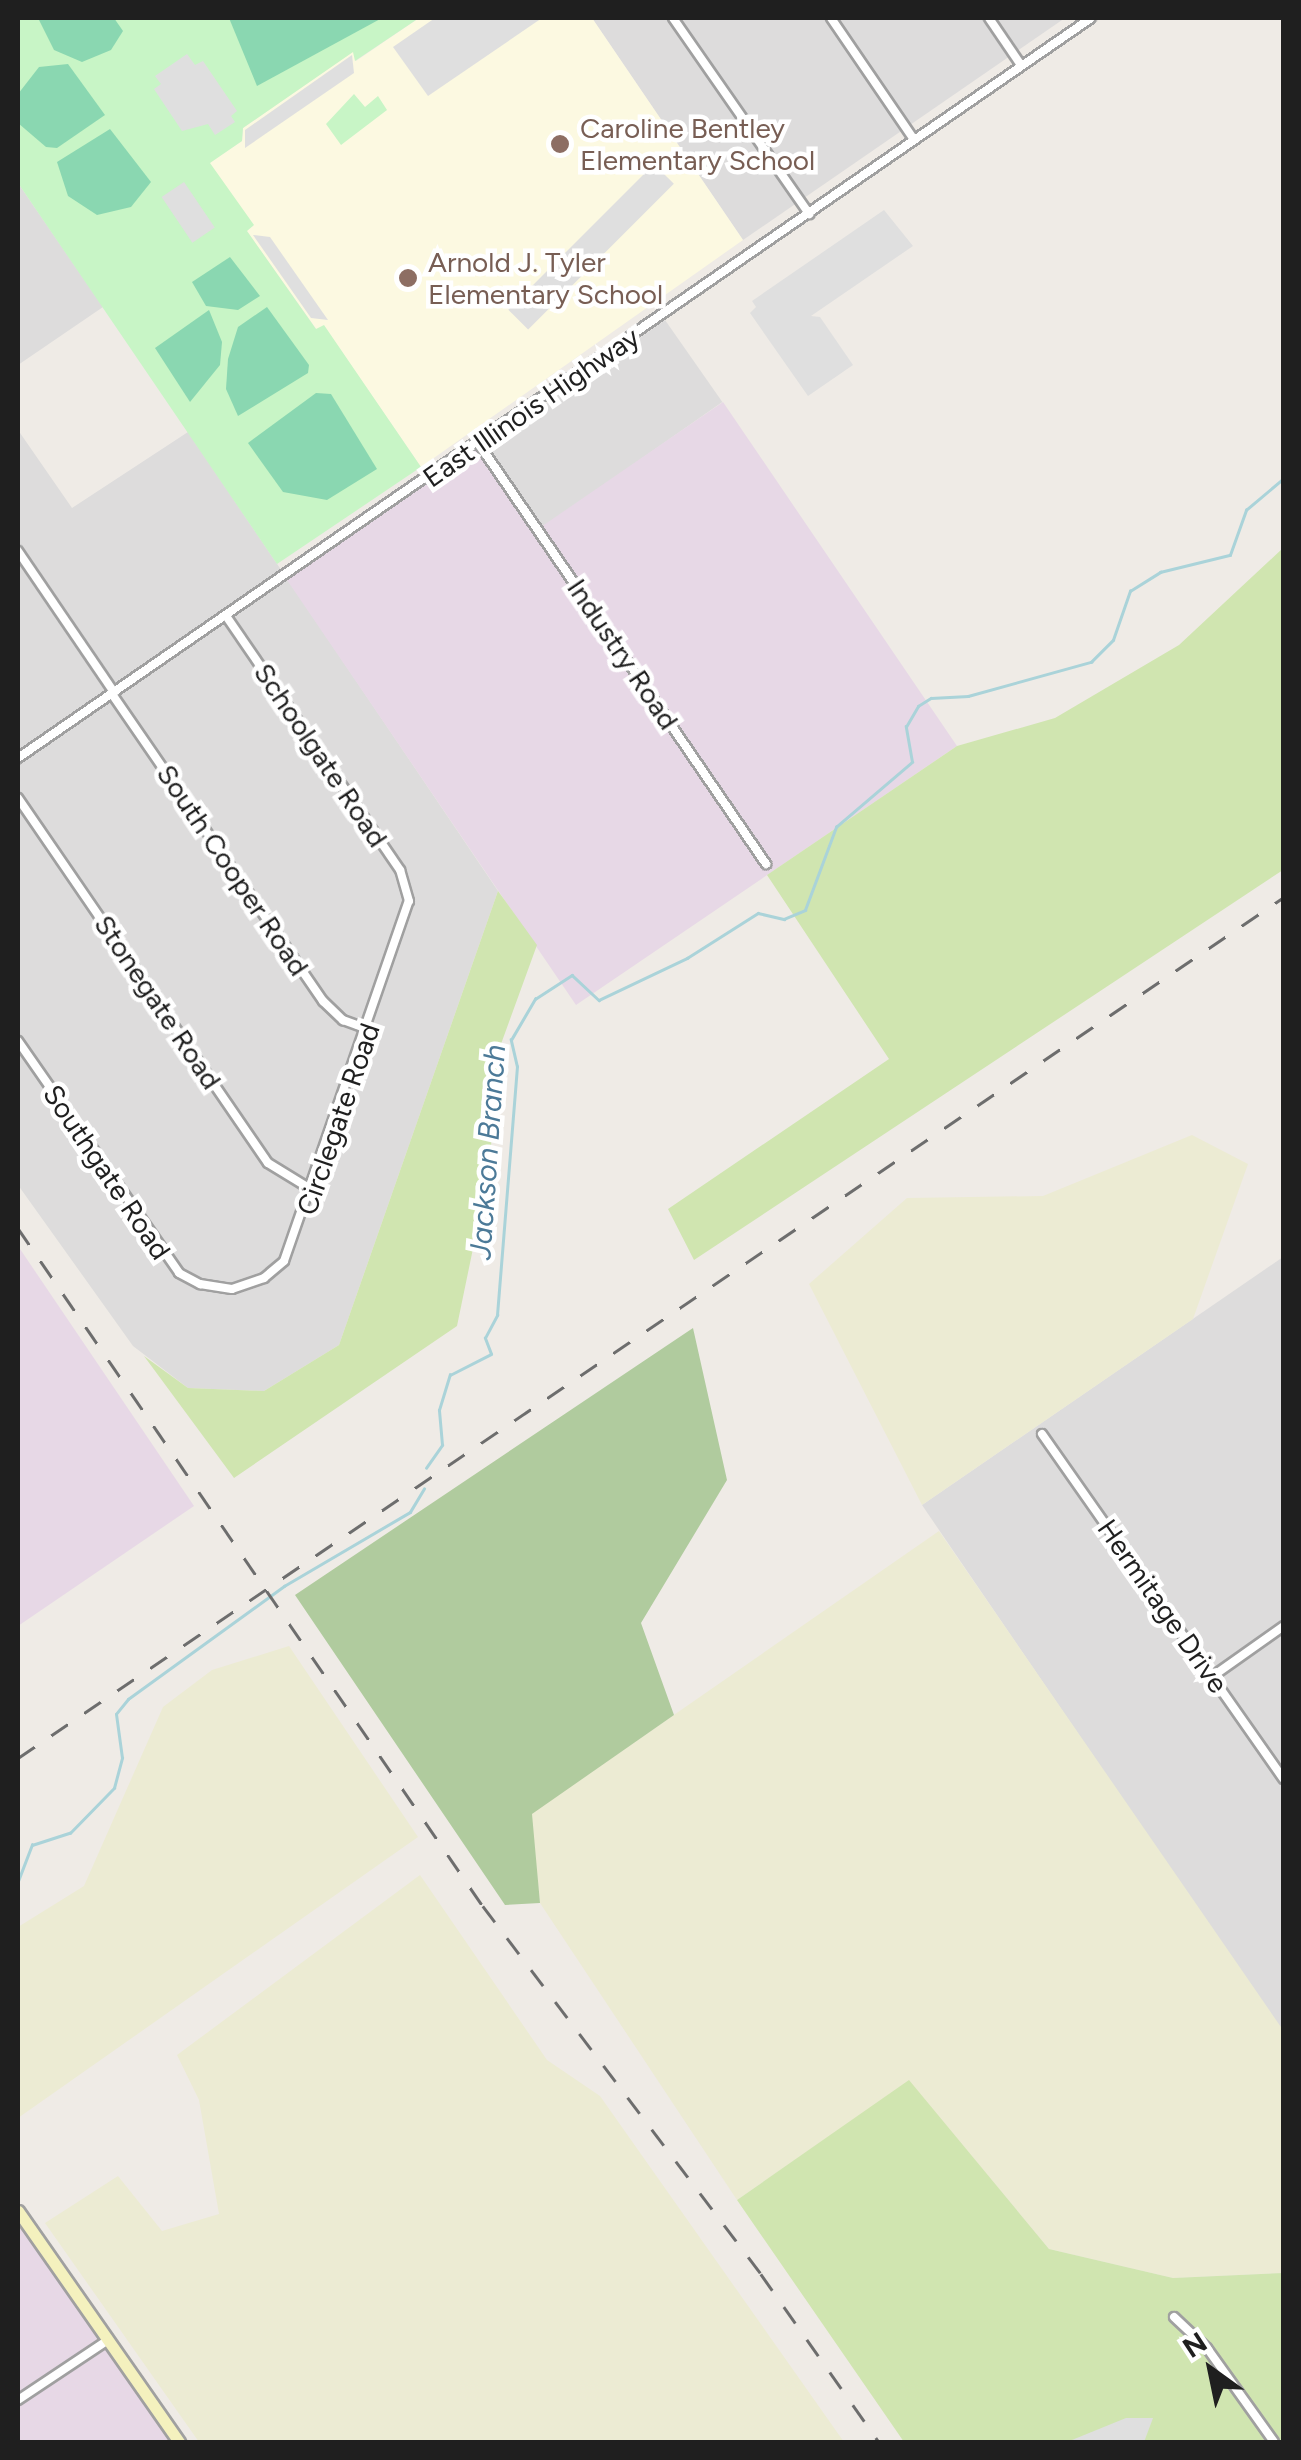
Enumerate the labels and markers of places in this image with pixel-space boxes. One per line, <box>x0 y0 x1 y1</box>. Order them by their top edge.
place label: Caroline Bentley Elementary School <box>580 111 815 177</box>
marker: Caroline Bentley Elementary School <box>549 133 571 155</box>
place label: Arnold J. Tyler Elementary School <box>428 245 663 311</box>
marker: Arnold J. Tyler Elementary School <box>397 267 419 289</box>

